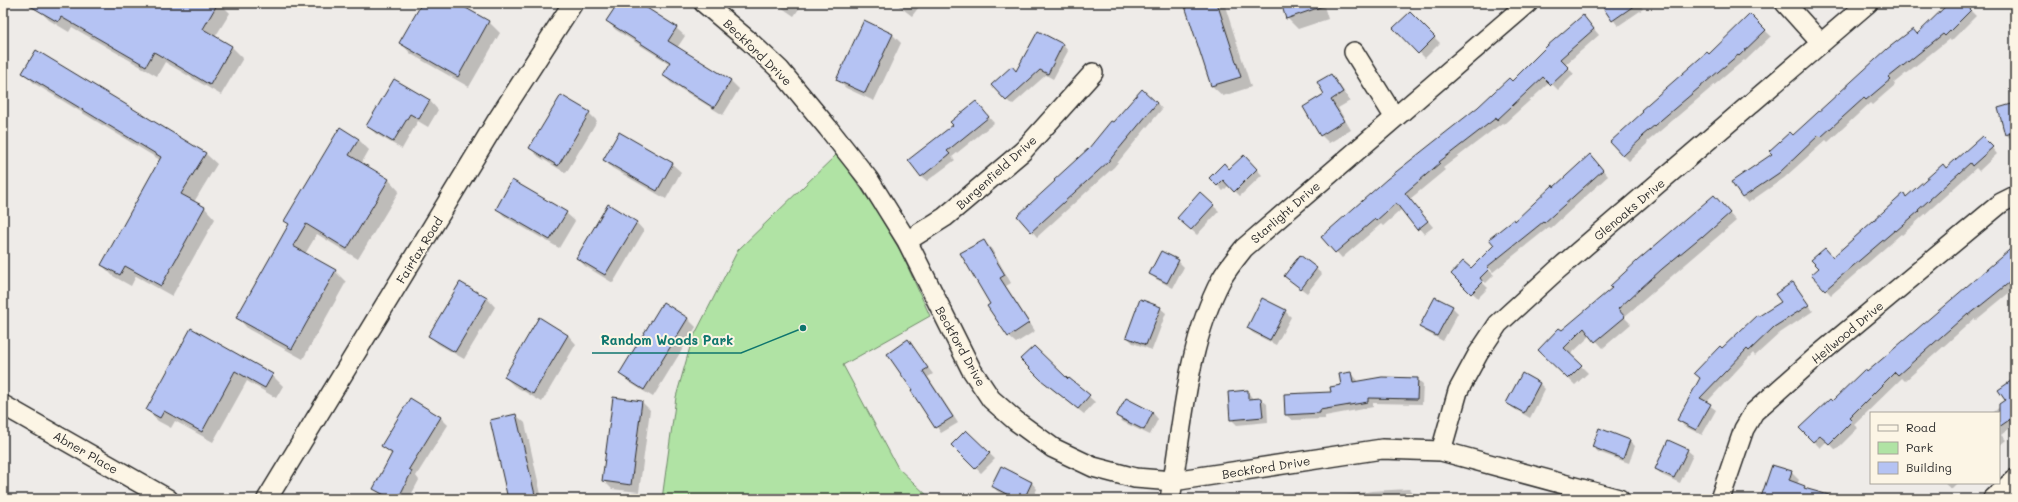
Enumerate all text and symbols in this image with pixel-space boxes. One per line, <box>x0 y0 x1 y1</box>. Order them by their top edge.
street label: Beckford Drive <box>720 15 796 89</box>
street label: Burgenfield Drive <box>952 132 1040 212</box>
street label: Glenoaks Drive <box>1590 174 1668 244</box>
street label: Starlight Drive <box>1247 177 1323 247</box>
street label: Fairfax Road <box>392 213 446 286</box>
street label: Heilwood Drive <box>1808 297 1886 367</box>
street label: Beckford Drive <box>932 303 990 389</box>
callout: Random Woods Park <box>592 328 741 353</box>
text: Random Woods Park <box>601 331 733 348</box>
legend <box>1870 412 2000 484</box>
text: Road <box>1906 419 1936 435</box>
street label: Abner Place <box>51 427 121 477</box>
text: Park <box>1906 439 1933 455</box>
street label: Beckford Drive <box>1221 452 1311 482</box>
text: Building <box>1906 459 1952 475</box>

